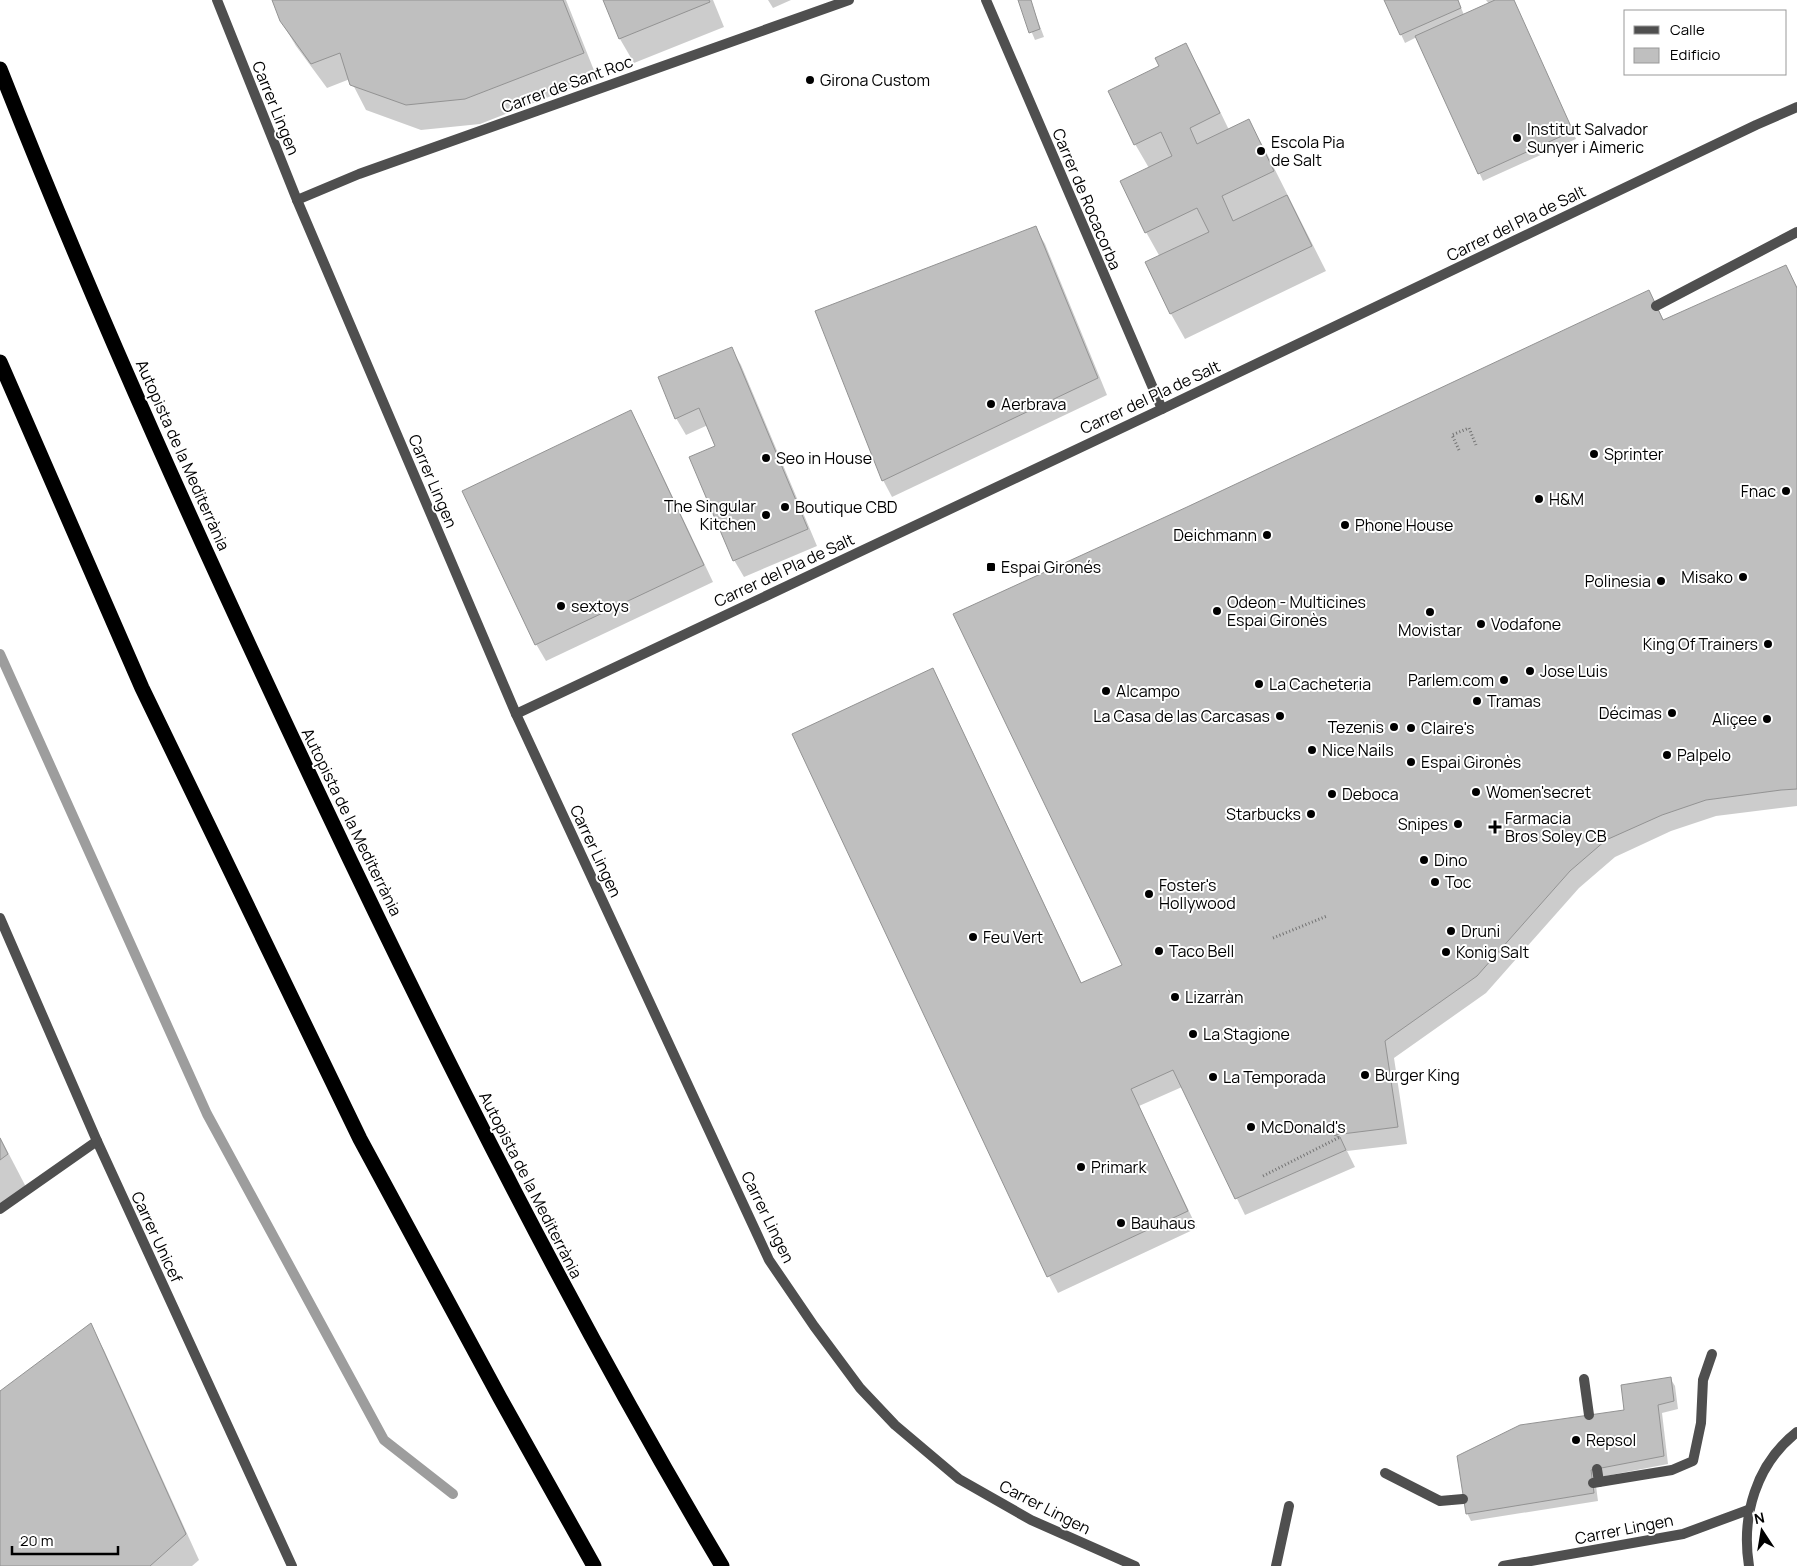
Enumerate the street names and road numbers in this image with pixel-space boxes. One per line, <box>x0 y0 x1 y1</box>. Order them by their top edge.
street label: Carrer de Sant Roc <box>498 50 636 118</box>
street label: Carrer Lingen <box>247 58 305 158</box>
street label: Carrer de Rocacorba <box>1047 125 1127 273</box>
street label: Carrer del Pla de Salt <box>1443 180 1589 266</box>
street label: Carrer del Pla de Salt <box>1076 355 1224 439</box>
street label: Autopista de la Mediterrània <box>131 356 235 554</box>
street label: Carrer Lingen <box>403 431 463 531</box>
street label: Carrer del Pla de Salt <box>710 528 858 612</box>
street label: Autopista de la Mediterrània <box>297 724 407 920</box>
street label: Carrer Lingen <box>565 801 627 901</box>
street label: Autopista de la Mediterrània <box>474 1088 588 1282</box>
street label: Carrer Lingen <box>736 1167 800 1267</box>
street label: Carrer Unicef <box>126 1188 188 1286</box>
street label: Carrer Lingen <box>996 1475 1094 1539</box>
street label: Carrer Lingen <box>1573 1509 1675 1549</box>

